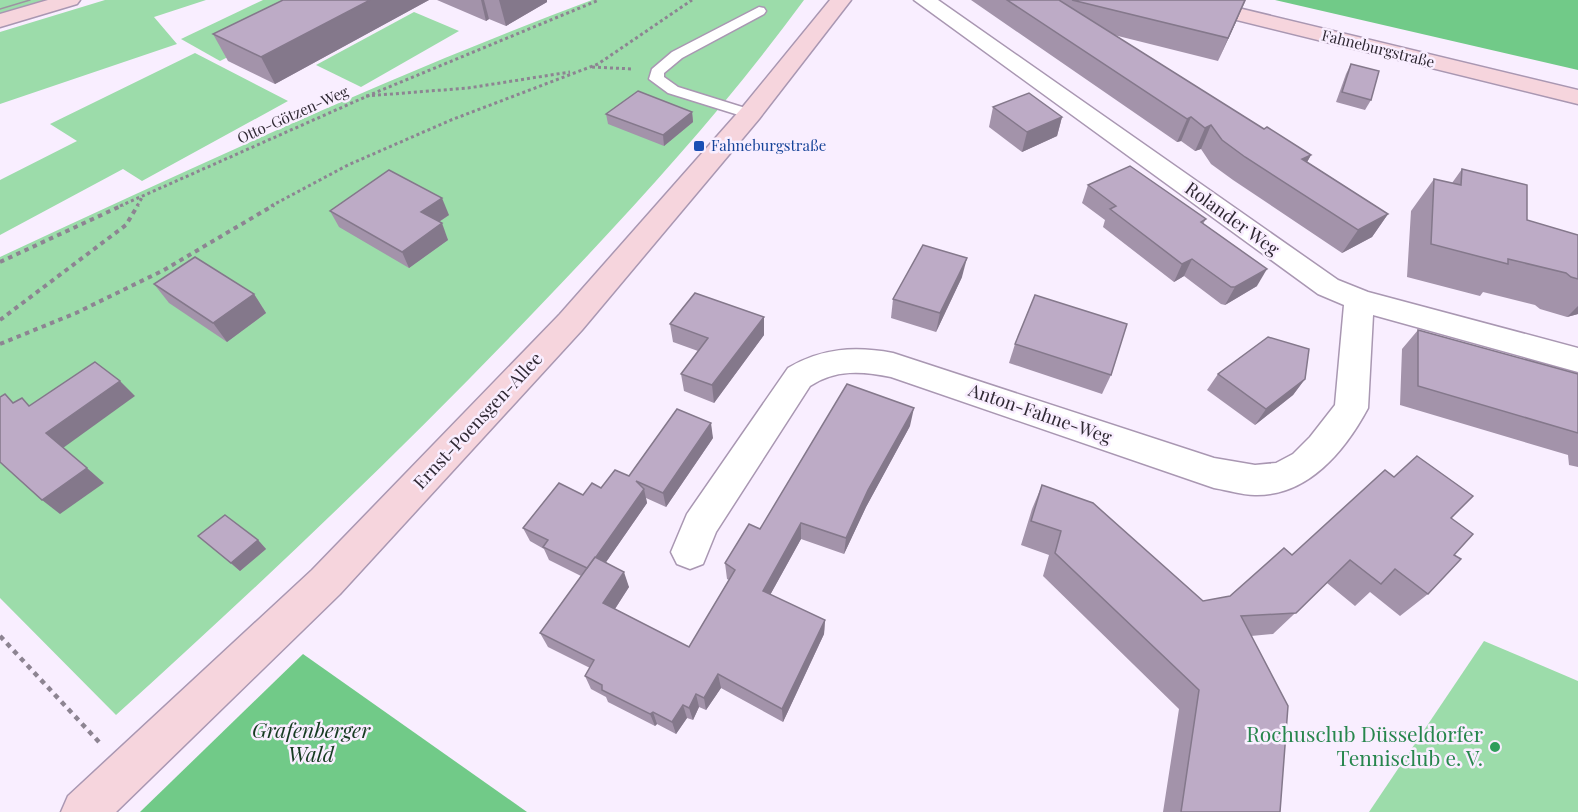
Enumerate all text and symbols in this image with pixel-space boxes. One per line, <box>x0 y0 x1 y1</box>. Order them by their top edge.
street label: Fahneburgstraße <box>1320 24 1437 72</box>
street label: Otto-Götzen-Weg <box>234 81 352 148</box>
place label: Fahneburgstraße <box>711 135 826 155</box>
marker: Fahneburgstraße <box>692 139 706 153</box>
street label: Rolander Weg <box>1181 176 1285 261</box>
street label: Ernst-Poensgen-Allee <box>408 347 547 494</box>
street label: Anton-Fahne-Weg <box>965 377 1116 449</box>
park label: Grafenberger Wald <box>252 715 371 767</box>
place label: Rochusclub Düsseldorfer Tennisclub e. V. <box>1246 719 1484 771</box>
marker: Rochusclub Düsseldorfer Tennisclub e. V. <box>1488 740 1502 754</box>

